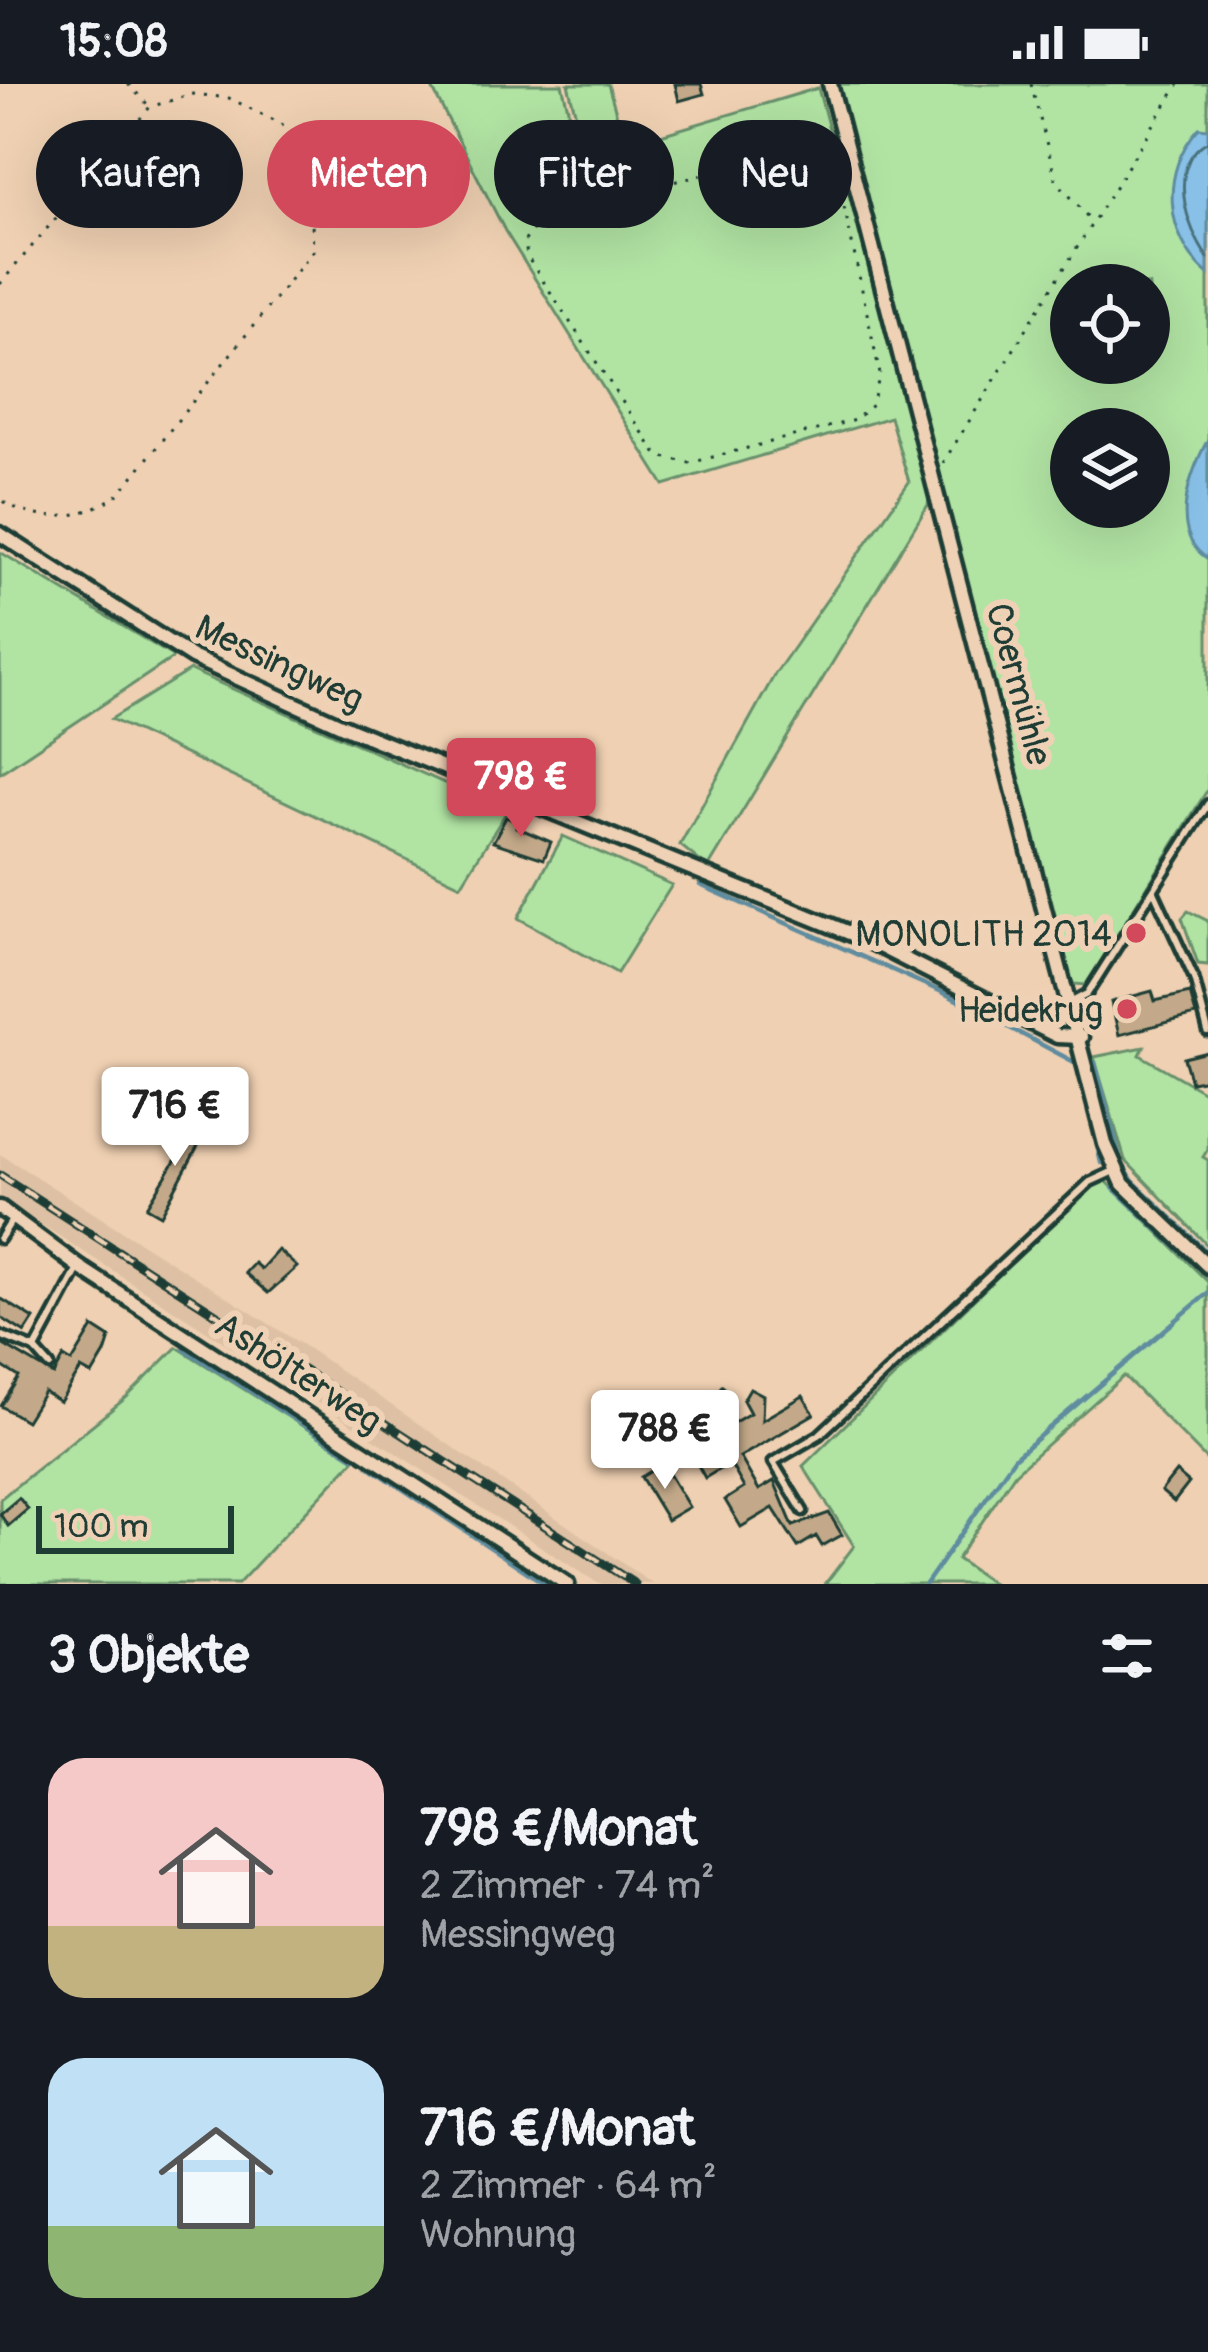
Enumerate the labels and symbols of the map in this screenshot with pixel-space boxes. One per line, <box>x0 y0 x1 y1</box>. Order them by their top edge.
street label: Coermühle <box>975 598 1062 771</box>
street label: Messingweg <box>188 605 371 722</box>
pin: 798 € <box>437 738 605 840</box>
place label: MONOLITH 2014 <box>855 912 1112 957</box>
marker: MONOLITH 2014 <box>1123 920 1149 946</box>
place label: Heidekrug <box>958 988 1103 1033</box>
marker: Heidekrug <box>1114 996 1140 1022</box>
pin: 716 € <box>91 1067 259 1169</box>
street label: Ashölterweg <box>206 1303 390 1444</box>
pin: 788 € <box>581 1390 749 1492</box>
scale bar <box>36 1500 234 1553</box>

